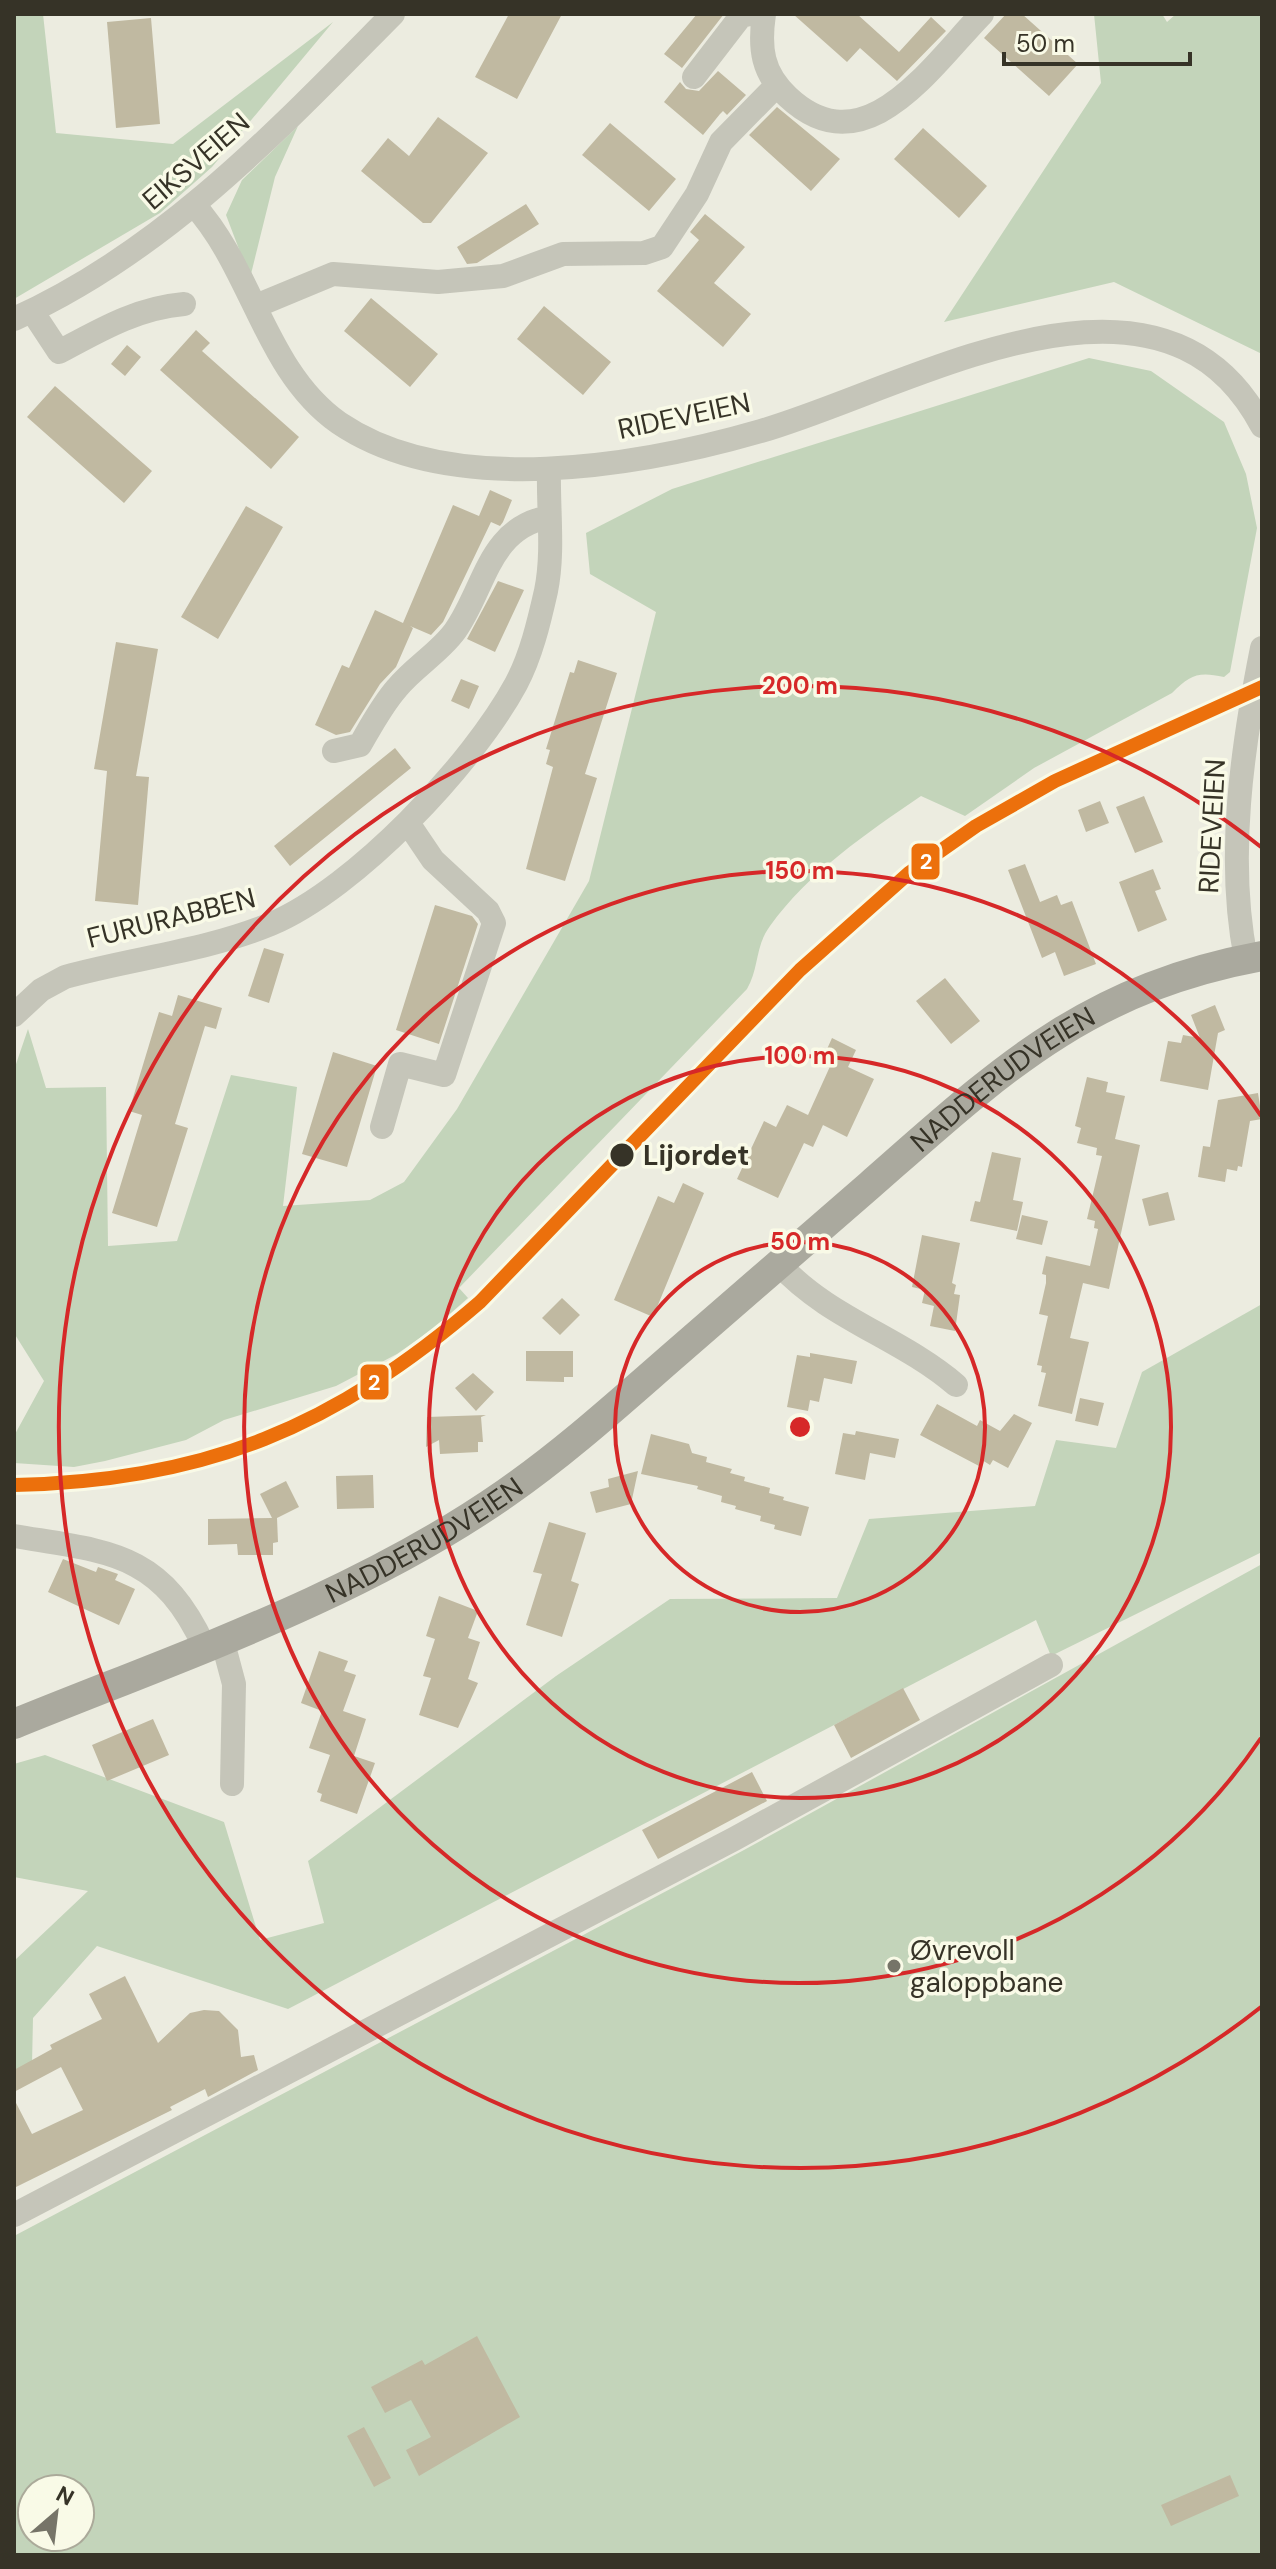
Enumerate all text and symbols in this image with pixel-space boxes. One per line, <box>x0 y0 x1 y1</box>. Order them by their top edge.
scale bar <box>1004 16 1190 66</box>
text: 50 m <box>1016 28 1075 59</box>
street label: EIKSVEIEN <box>135 104 257 218</box>
street label: RIDEVEIEN <box>614 384 754 448</box>
text: 200 m <box>762 670 838 701</box>
street label: RIDEVEIEN <box>1190 758 1234 894</box>
line badge: 2 <box>910 842 941 881</box>
text: 2 <box>920 847 932 876</box>
text: 150 m <box>766 855 834 886</box>
street label: FURURABBEN <box>83 879 259 957</box>
street label: NADDERUDVEIEN <box>902 998 1101 1160</box>
text: 100 m <box>765 1040 835 1071</box>
place label: Lijordet <box>643 1137 749 1174</box>
marker: Lijordet <box>608 1141 636 1169</box>
text: 50 m <box>770 1226 830 1257</box>
line badge: 2 <box>359 1363 390 1401</box>
text: 2 <box>368 1368 380 1397</box>
centre of rings <box>786 1413 814 1441</box>
street label: NADDERUDVEIEN <box>319 1469 530 1611</box>
place label: Øvrevoll galoppbane <box>910 1932 1064 2001</box>
marker: Øvrevoll galoppbane <box>885 1957 903 1975</box>
north arrow <box>16 2473 96 2553</box>
text: N <box>51 2479 79 2512</box>

